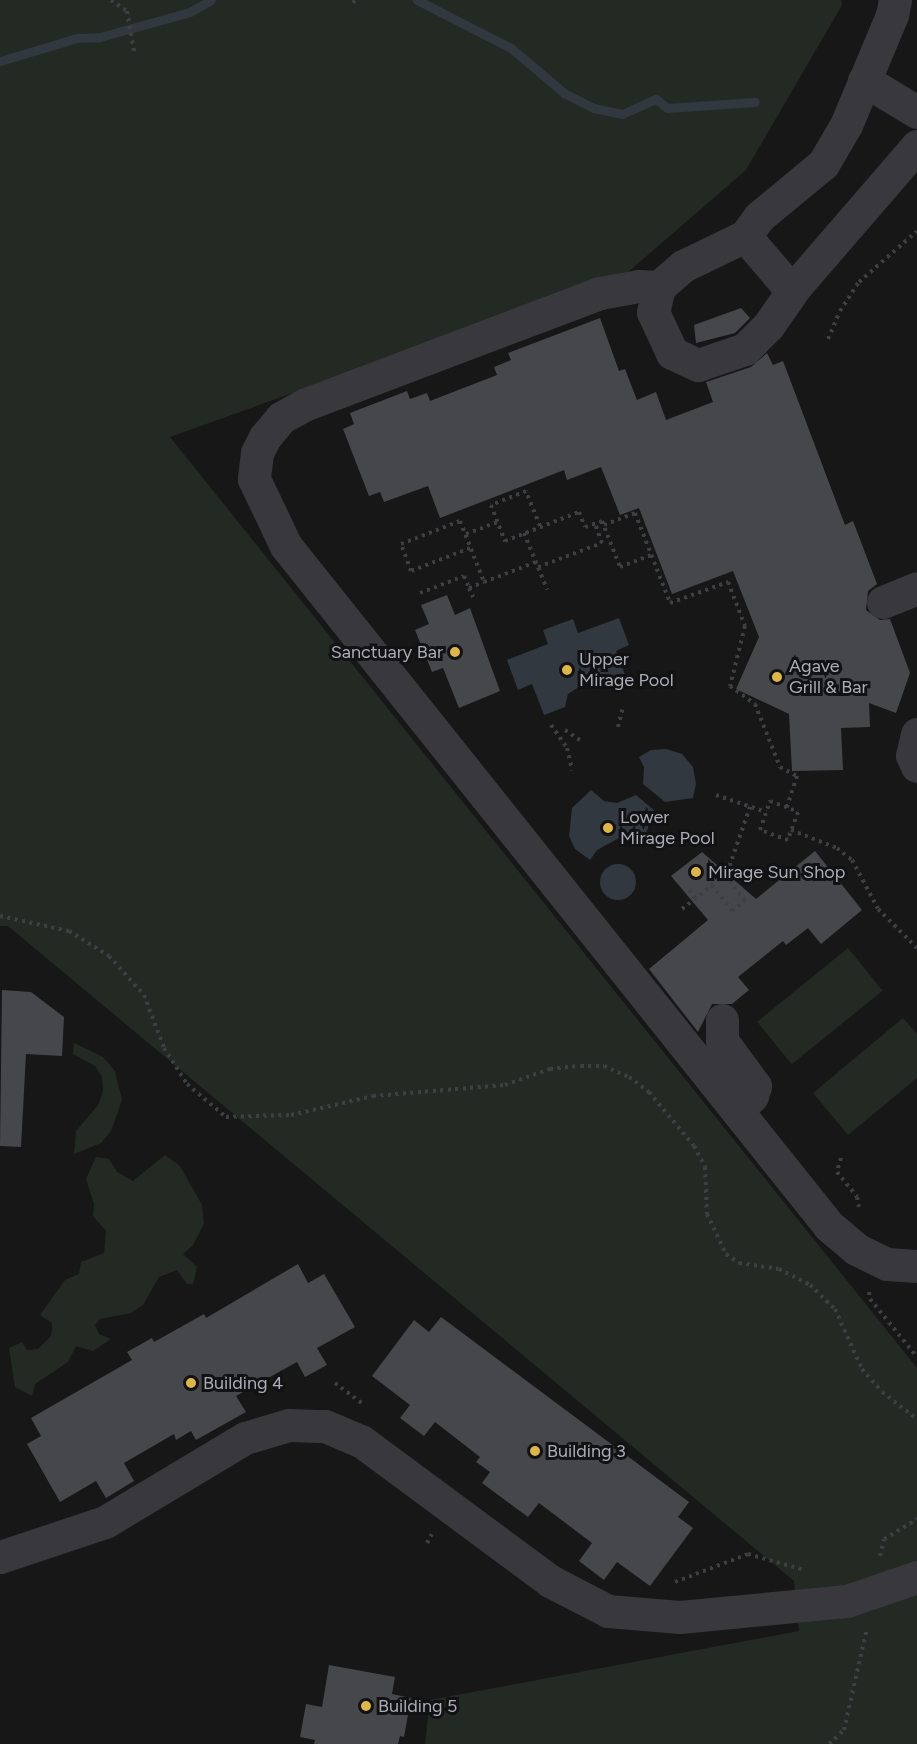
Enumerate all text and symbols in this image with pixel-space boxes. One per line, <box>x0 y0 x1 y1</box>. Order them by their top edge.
place label: Sanctuary Bar <box>331 641 443 663</box>
marker: Sanctuary Bar <box>448 645 462 659</box>
place label: Upper Mirage Pool <box>579 649 674 692</box>
place label: Agave Grill & Bar <box>789 656 868 698</box>
marker: Upper Mirage Pool <box>560 663 574 677</box>
marker: Agave Grill & Bar <box>770 670 784 684</box>
place label: Lower Mirage Pool <box>620 807 715 850</box>
marker: Lower Mirage Pool <box>601 821 615 835</box>
place label: Mirage Sun Shop <box>708 861 845 883</box>
marker: Mirage Sun Shop <box>689 865 703 879</box>
place label: Building 4 <box>203 1372 283 1394</box>
marker: Building 4 <box>184 1376 198 1390</box>
place label: Building 3 <box>547 1440 626 1462</box>
marker: Building 3 <box>528 1444 542 1458</box>
place label: Building 5 <box>378 1695 457 1717</box>
marker: Building 5 <box>359 1699 373 1713</box>

